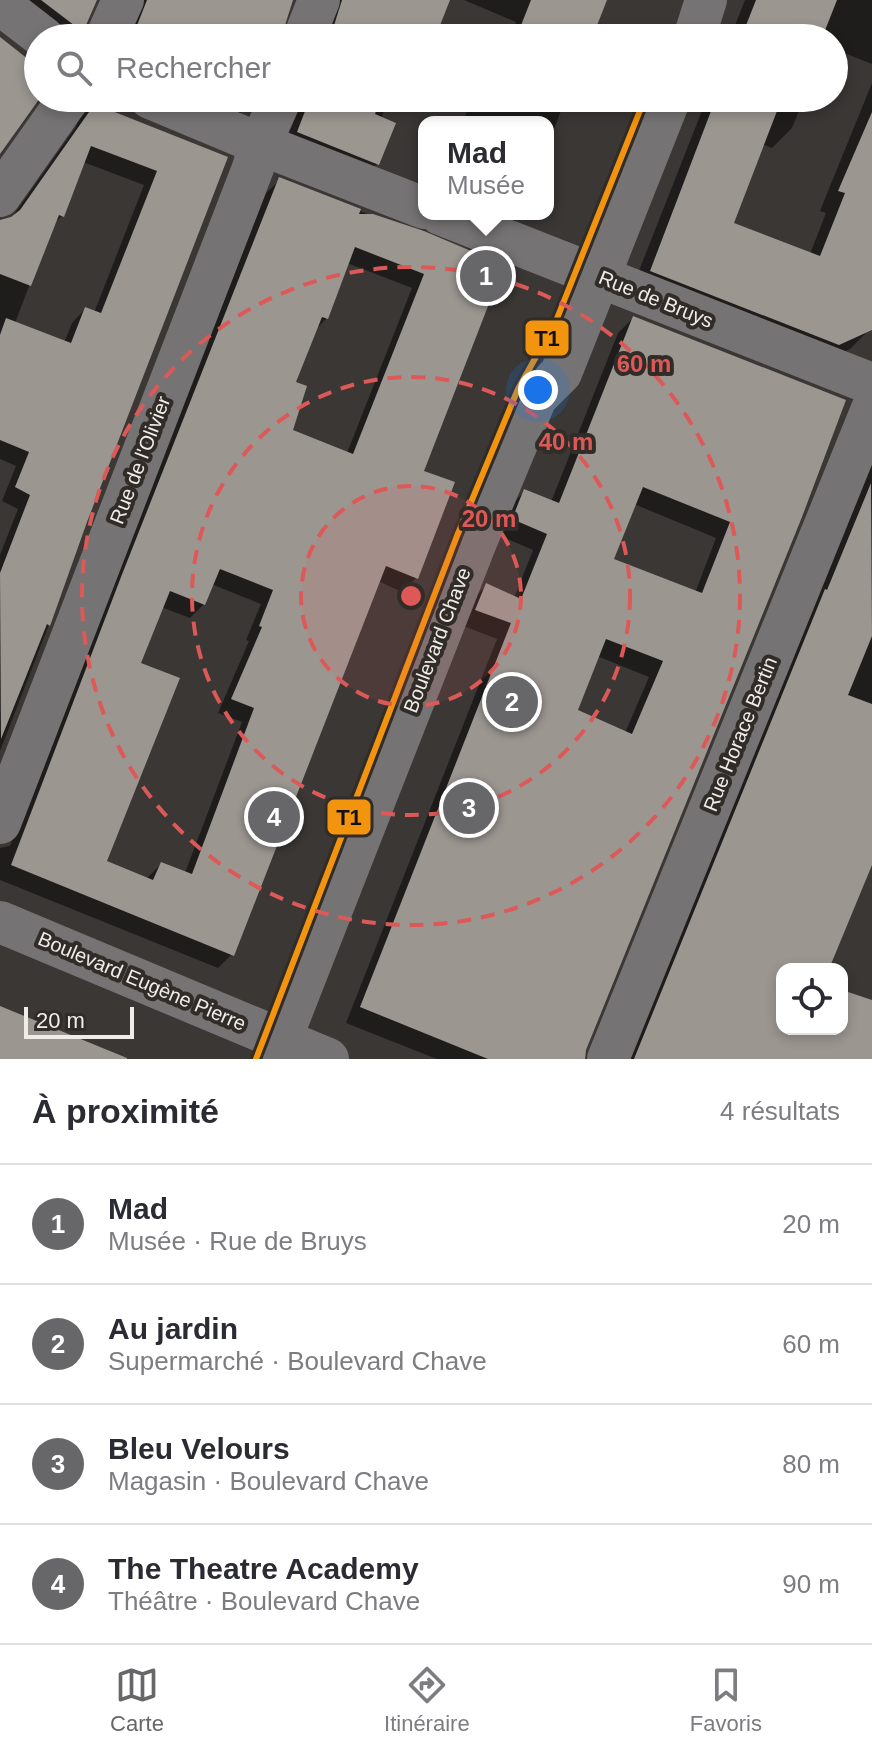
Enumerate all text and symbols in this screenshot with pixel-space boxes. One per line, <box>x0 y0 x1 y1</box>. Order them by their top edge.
search box <box>24 24 848 112</box>
icon: search <box>52 46 96 90</box>
text: Rechercher <box>116 51 271 84</box>
popup <box>418 116 554 220</box>
text: Mad <box>447 136 507 169</box>
text: Musée <box>447 170 525 200</box>
pin: 1 <box>460 246 512 306</box>
street label: Rue de Bruys <box>596 266 716 332</box>
line badge: T1 <box>524 319 570 357</box>
text: T1 <box>534 326 560 351</box>
text: 60 m <box>617 350 671 377</box>
your location <box>518 370 558 410</box>
street label: Rue de l'Olivier <box>106 393 175 527</box>
text: 40 m <box>539 428 593 455</box>
text: 20 m <box>462 505 516 532</box>
street label: Boulevard Chave <box>399 564 475 716</box>
centre of rings <box>397 582 425 610</box>
street label: Rue Horace Bertin <box>699 654 781 814</box>
pin: 2 <box>486 672 538 732</box>
pin: 3 <box>443 778 495 838</box>
pin: 4 <box>248 787 300 847</box>
line badge: T1 <box>326 798 372 836</box>
text: T1 <box>336 805 362 830</box>
street label: Boulevard Eugène Pierre <box>35 927 249 1035</box>
map controls <box>776 963 848 1035</box>
button: locate <box>776 963 848 1035</box>
scale bar <box>24 1003 134 1039</box>
text: 20 m <box>36 1008 85 1033</box>
text: À proximité <box>32 1092 219 1130</box>
text: 4 résultats <box>720 1096 840 1126</box>
text: Mad <box>108 1192 168 1225</box>
text: 1 <box>51 1209 65 1239</box>
text: 20 m <box>782 1209 840 1239</box>
text: Musée · Rue de Bruys <box>108 1226 367 1256</box>
text: Au jardin <box>108 1312 238 1345</box>
text: 2 <box>51 1329 65 1359</box>
text: 60 m <box>782 1329 840 1359</box>
text: Supermarché · Boulevard Chave <box>108 1346 487 1376</box>
text: Bleu Velours <box>108 1432 290 1465</box>
text: 3 <box>51 1449 65 1479</box>
text: 80 m <box>782 1449 840 1479</box>
text: Magasin · Boulevard Chave <box>108 1466 429 1496</box>
text: The Theatre Academy <box>108 1552 419 1585</box>
text: 4 <box>51 1569 65 1599</box>
text: 90 m <box>782 1569 840 1599</box>
text: Théâtre · Boulevard Chave <box>108 1586 420 1616</box>
tab: Carte <box>110 1663 164 1737</box>
tab: Itinéraire <box>384 1663 470 1737</box>
tab: Favoris <box>690 1663 762 1737</box>

